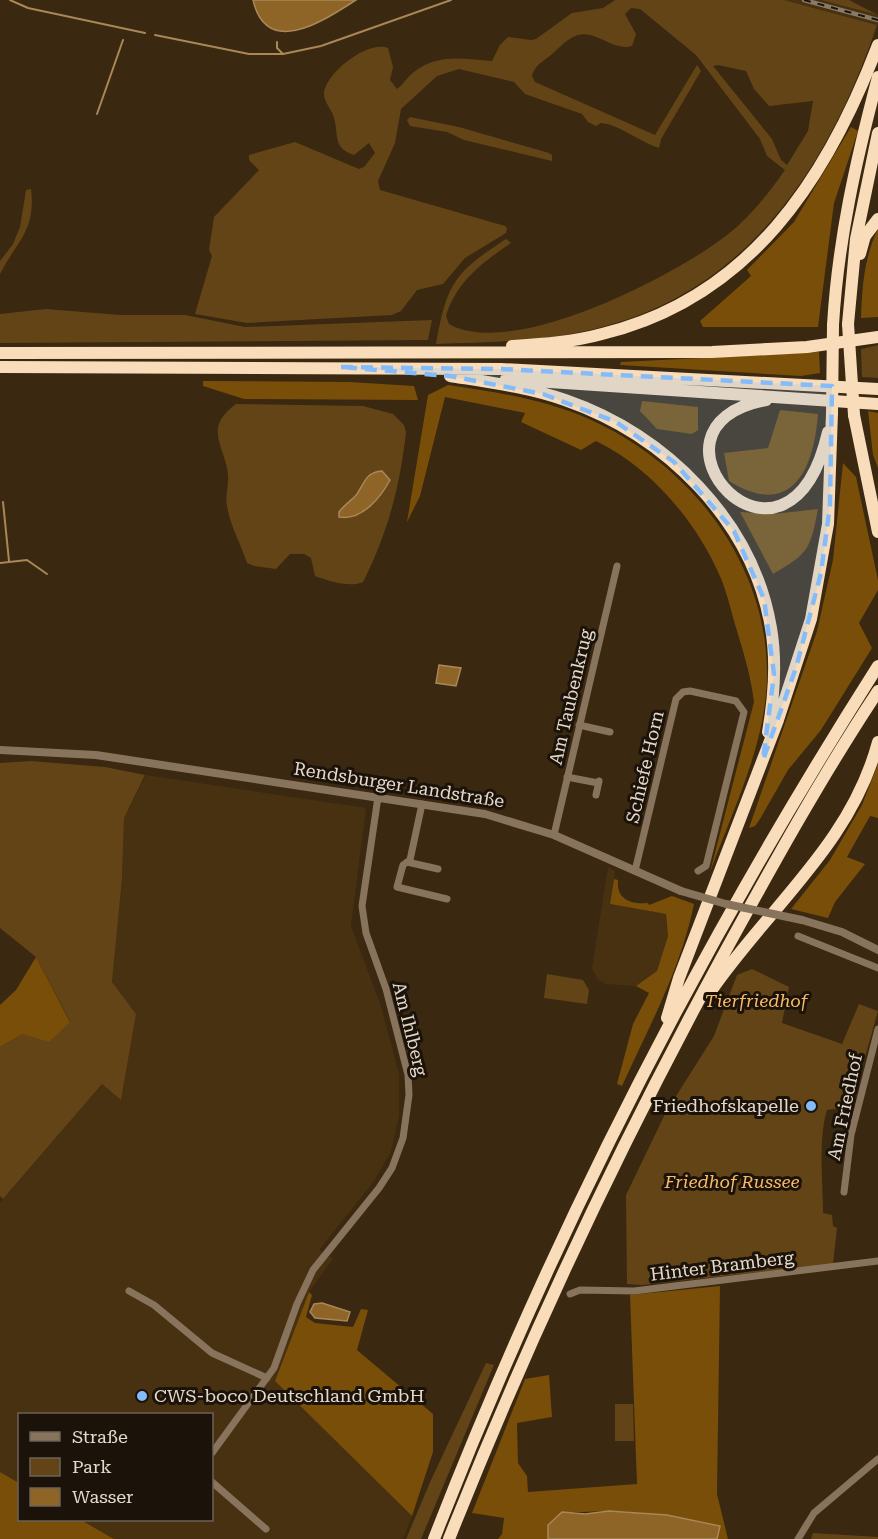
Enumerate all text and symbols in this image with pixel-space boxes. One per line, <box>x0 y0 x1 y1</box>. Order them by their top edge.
street label: Am Taubenkrug <box>545 626 596 767</box>
street label: Schiefe Horn <box>621 708 668 825</box>
street label: Rendsburger Landstraße <box>292 757 506 812</box>
street label: Am Ihlberg <box>389 980 432 1079</box>
park label: Tierfriedhof <box>704 990 810 1011</box>
street label: Am Friedhof <box>823 1051 866 1162</box>
place label: Friedhofskapelle <box>653 1095 799 1116</box>
marker: Friedhofskapelle <box>804 1099 818 1113</box>
park label: Friedhof Russee <box>663 1171 800 1192</box>
street label: Hinter Bramberg <box>649 1246 796 1285</box>
place label: CWS-boco Deutschland GmbH <box>154 1385 424 1406</box>
marker: CWS-boco Deutschland GmbH <box>135 1389 149 1403</box>
legend <box>18 1413 213 1521</box>
text: Straße <box>72 1426 128 1447</box>
text: Park <box>72 1456 112 1477</box>
text: Wasser <box>72 1486 133 1507</box>

